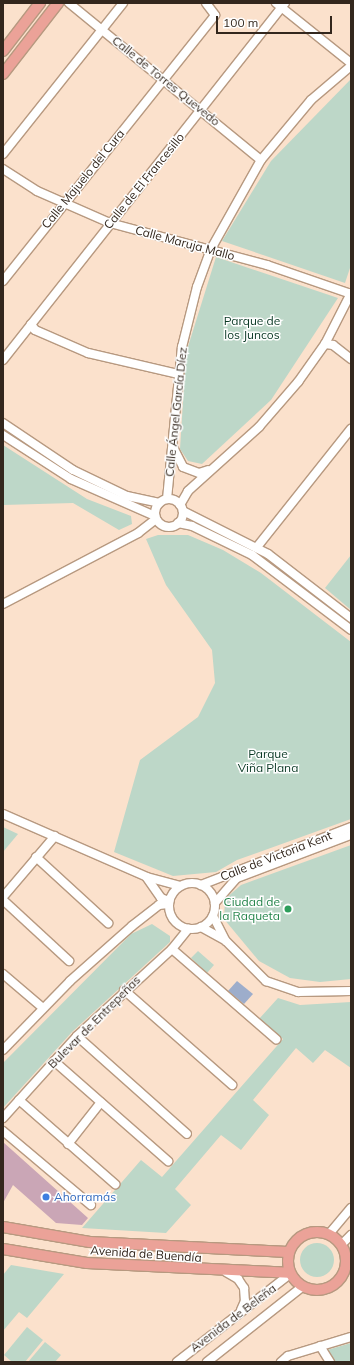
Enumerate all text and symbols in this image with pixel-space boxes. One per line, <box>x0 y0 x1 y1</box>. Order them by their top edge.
scale bar <box>218 8 334 34</box>
text: 100 m <box>223 15 258 30</box>
street label: Calle de Torres Quevedo <box>109 33 223 129</box>
street label: Calle Majuelo del Cura <box>39 127 127 231</box>
street label: Calle de El Francesillo <box>101 130 187 232</box>
street label: Calle Maruja Mallo <box>134 223 236 263</box>
park label: Parque de los Juncos <box>224 314 280 342</box>
street label: Calle Ángel García Díez <box>162 347 190 477</box>
park label: Parque Viña Plana <box>238 747 298 775</box>
street label: Calle de Victoria Kent <box>218 828 334 884</box>
place label: Ciudad de la Raqueta <box>219 895 280 923</box>
marker: Ciudad de la Raqueta <box>283 904 293 914</box>
street label: Bulevar de Entrepeñas <box>45 973 143 1071</box>
place label: Ahorramás <box>54 1190 116 1204</box>
marker: Ahorramás <box>41 1192 51 1202</box>
street label: Avenida de Buendía <box>90 1243 202 1265</box>
street label: Avenida de Beleña <box>187 1281 279 1355</box>

